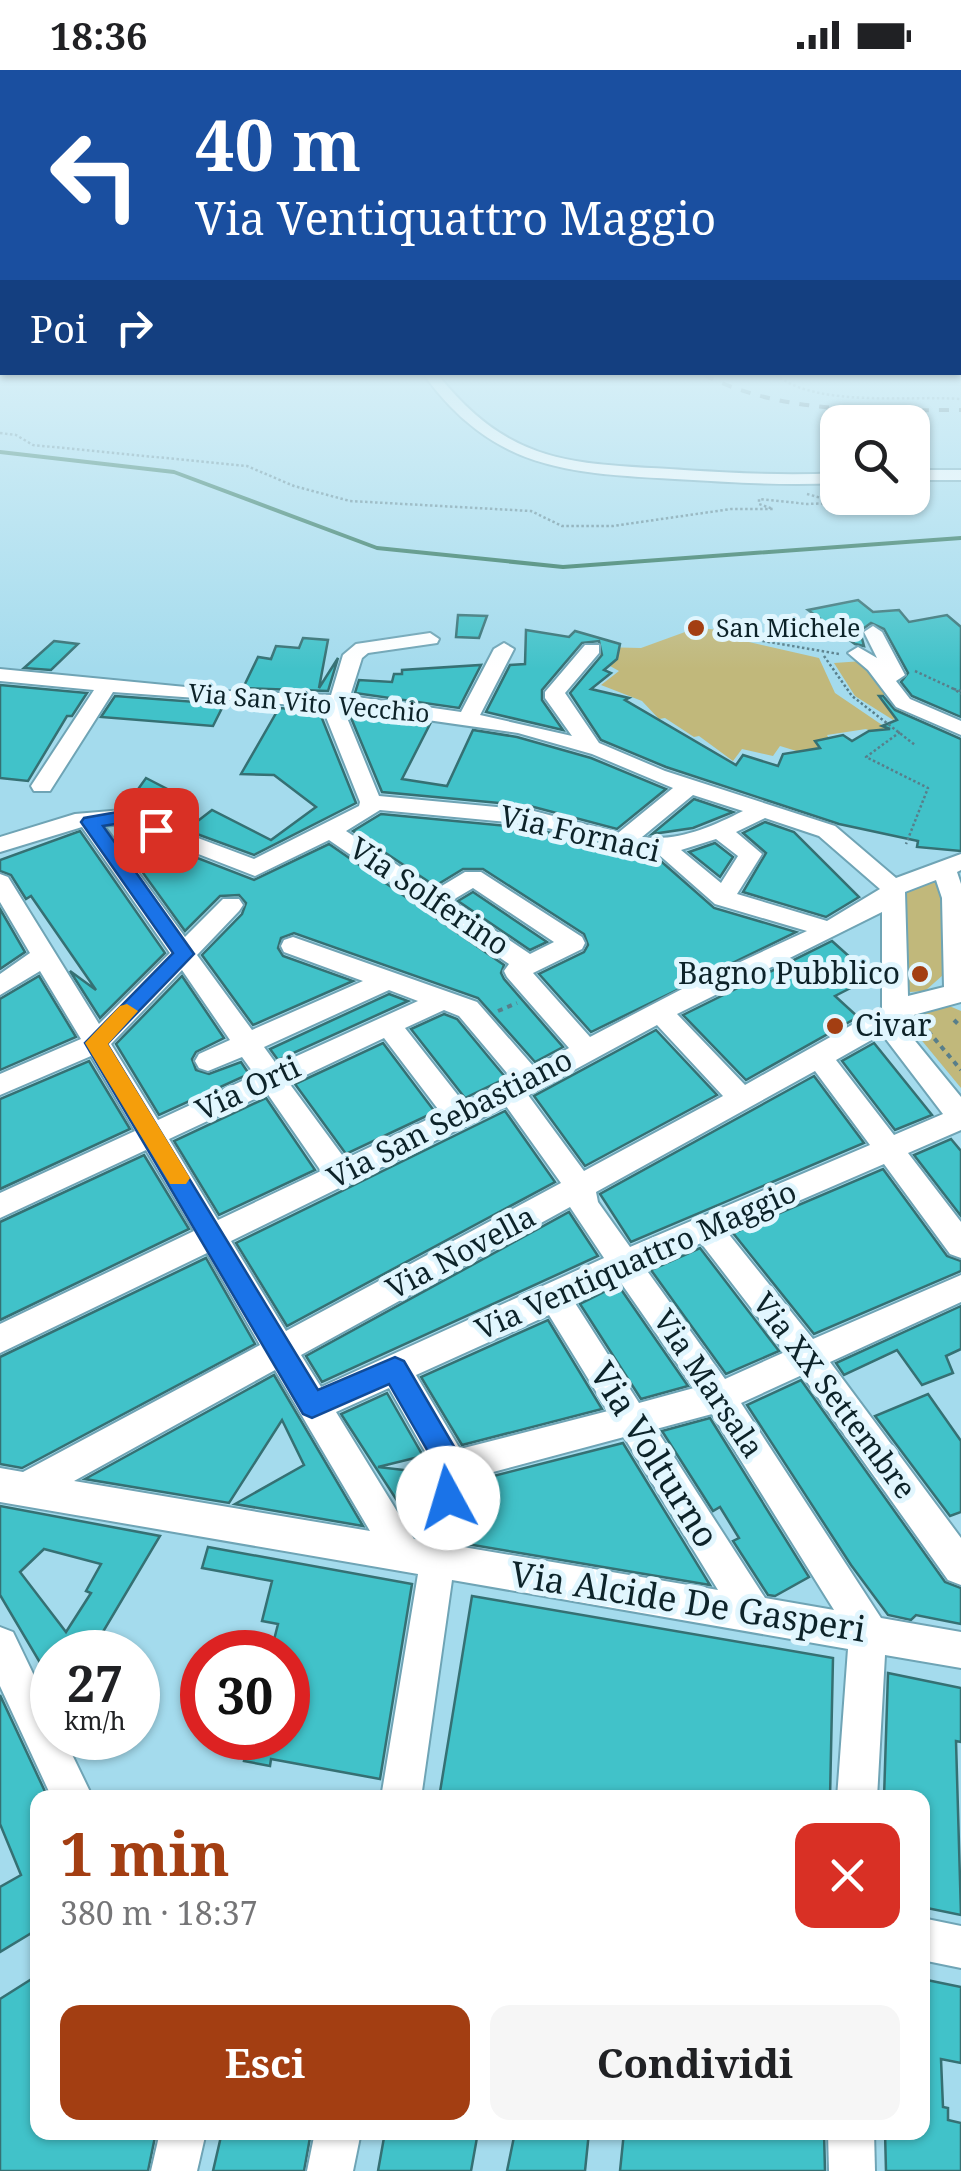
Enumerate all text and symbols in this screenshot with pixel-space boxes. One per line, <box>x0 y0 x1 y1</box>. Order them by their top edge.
text: 18:36 <box>50 9 147 61</box>
text: 40 m <box>195 96 361 192</box>
icon: left <box>30 110 160 240</box>
text: Via Ventiquattro Maggio <box>195 187 716 248</box>
icon: right <box>107 300 162 355</box>
text: Poi <box>30 302 87 354</box>
map controls <box>820 405 930 515</box>
button: search <box>820 405 930 515</box>
place label: San Michele <box>716 610 860 644</box>
marker: San Michele <box>685 617 707 639</box>
street label: Via San Vito Vecchio <box>187 675 431 729</box>
pin <box>114 788 199 873</box>
street label: Via Fornaci <box>496 794 665 871</box>
icon: arrive <box>129 803 184 858</box>
street label: Via Solferino <box>342 827 518 964</box>
place label: Bagno Pubblico <box>678 952 900 993</box>
marker: Bagno Pubblico <box>909 963 931 985</box>
place label: Civar <box>855 1004 931 1045</box>
marker: Civar <box>824 1015 846 1037</box>
street label: Via San Sebastiano <box>320 1038 579 1197</box>
street label: Via Orti <box>188 1045 307 1130</box>
street label: Via Ventiquattro Maggio <box>468 1170 802 1349</box>
street label: Via Novella <box>378 1195 542 1308</box>
street label: Via XX Settembre <box>744 1284 926 1507</box>
street label: Via Marsala <box>645 1301 774 1465</box>
street label: Via Volturno <box>580 1353 731 1556</box>
position arrow <box>396 1446 500 1550</box>
street label: Via Alcide De Gasperi <box>507 1549 869 1652</box>
speed limit sign: 30 <box>180 1630 310 1760</box>
text: 27 <box>67 1649 123 1717</box>
text: km/h <box>64 1703 126 1737</box>
text: 1 min <box>60 1812 230 1894</box>
button: close <box>795 1823 900 1928</box>
text: 380 m · 18:37 <box>60 1891 258 1934</box>
button: Esci <box>60 2005 470 2120</box>
button: Condividi <box>490 2005 900 2120</box>

